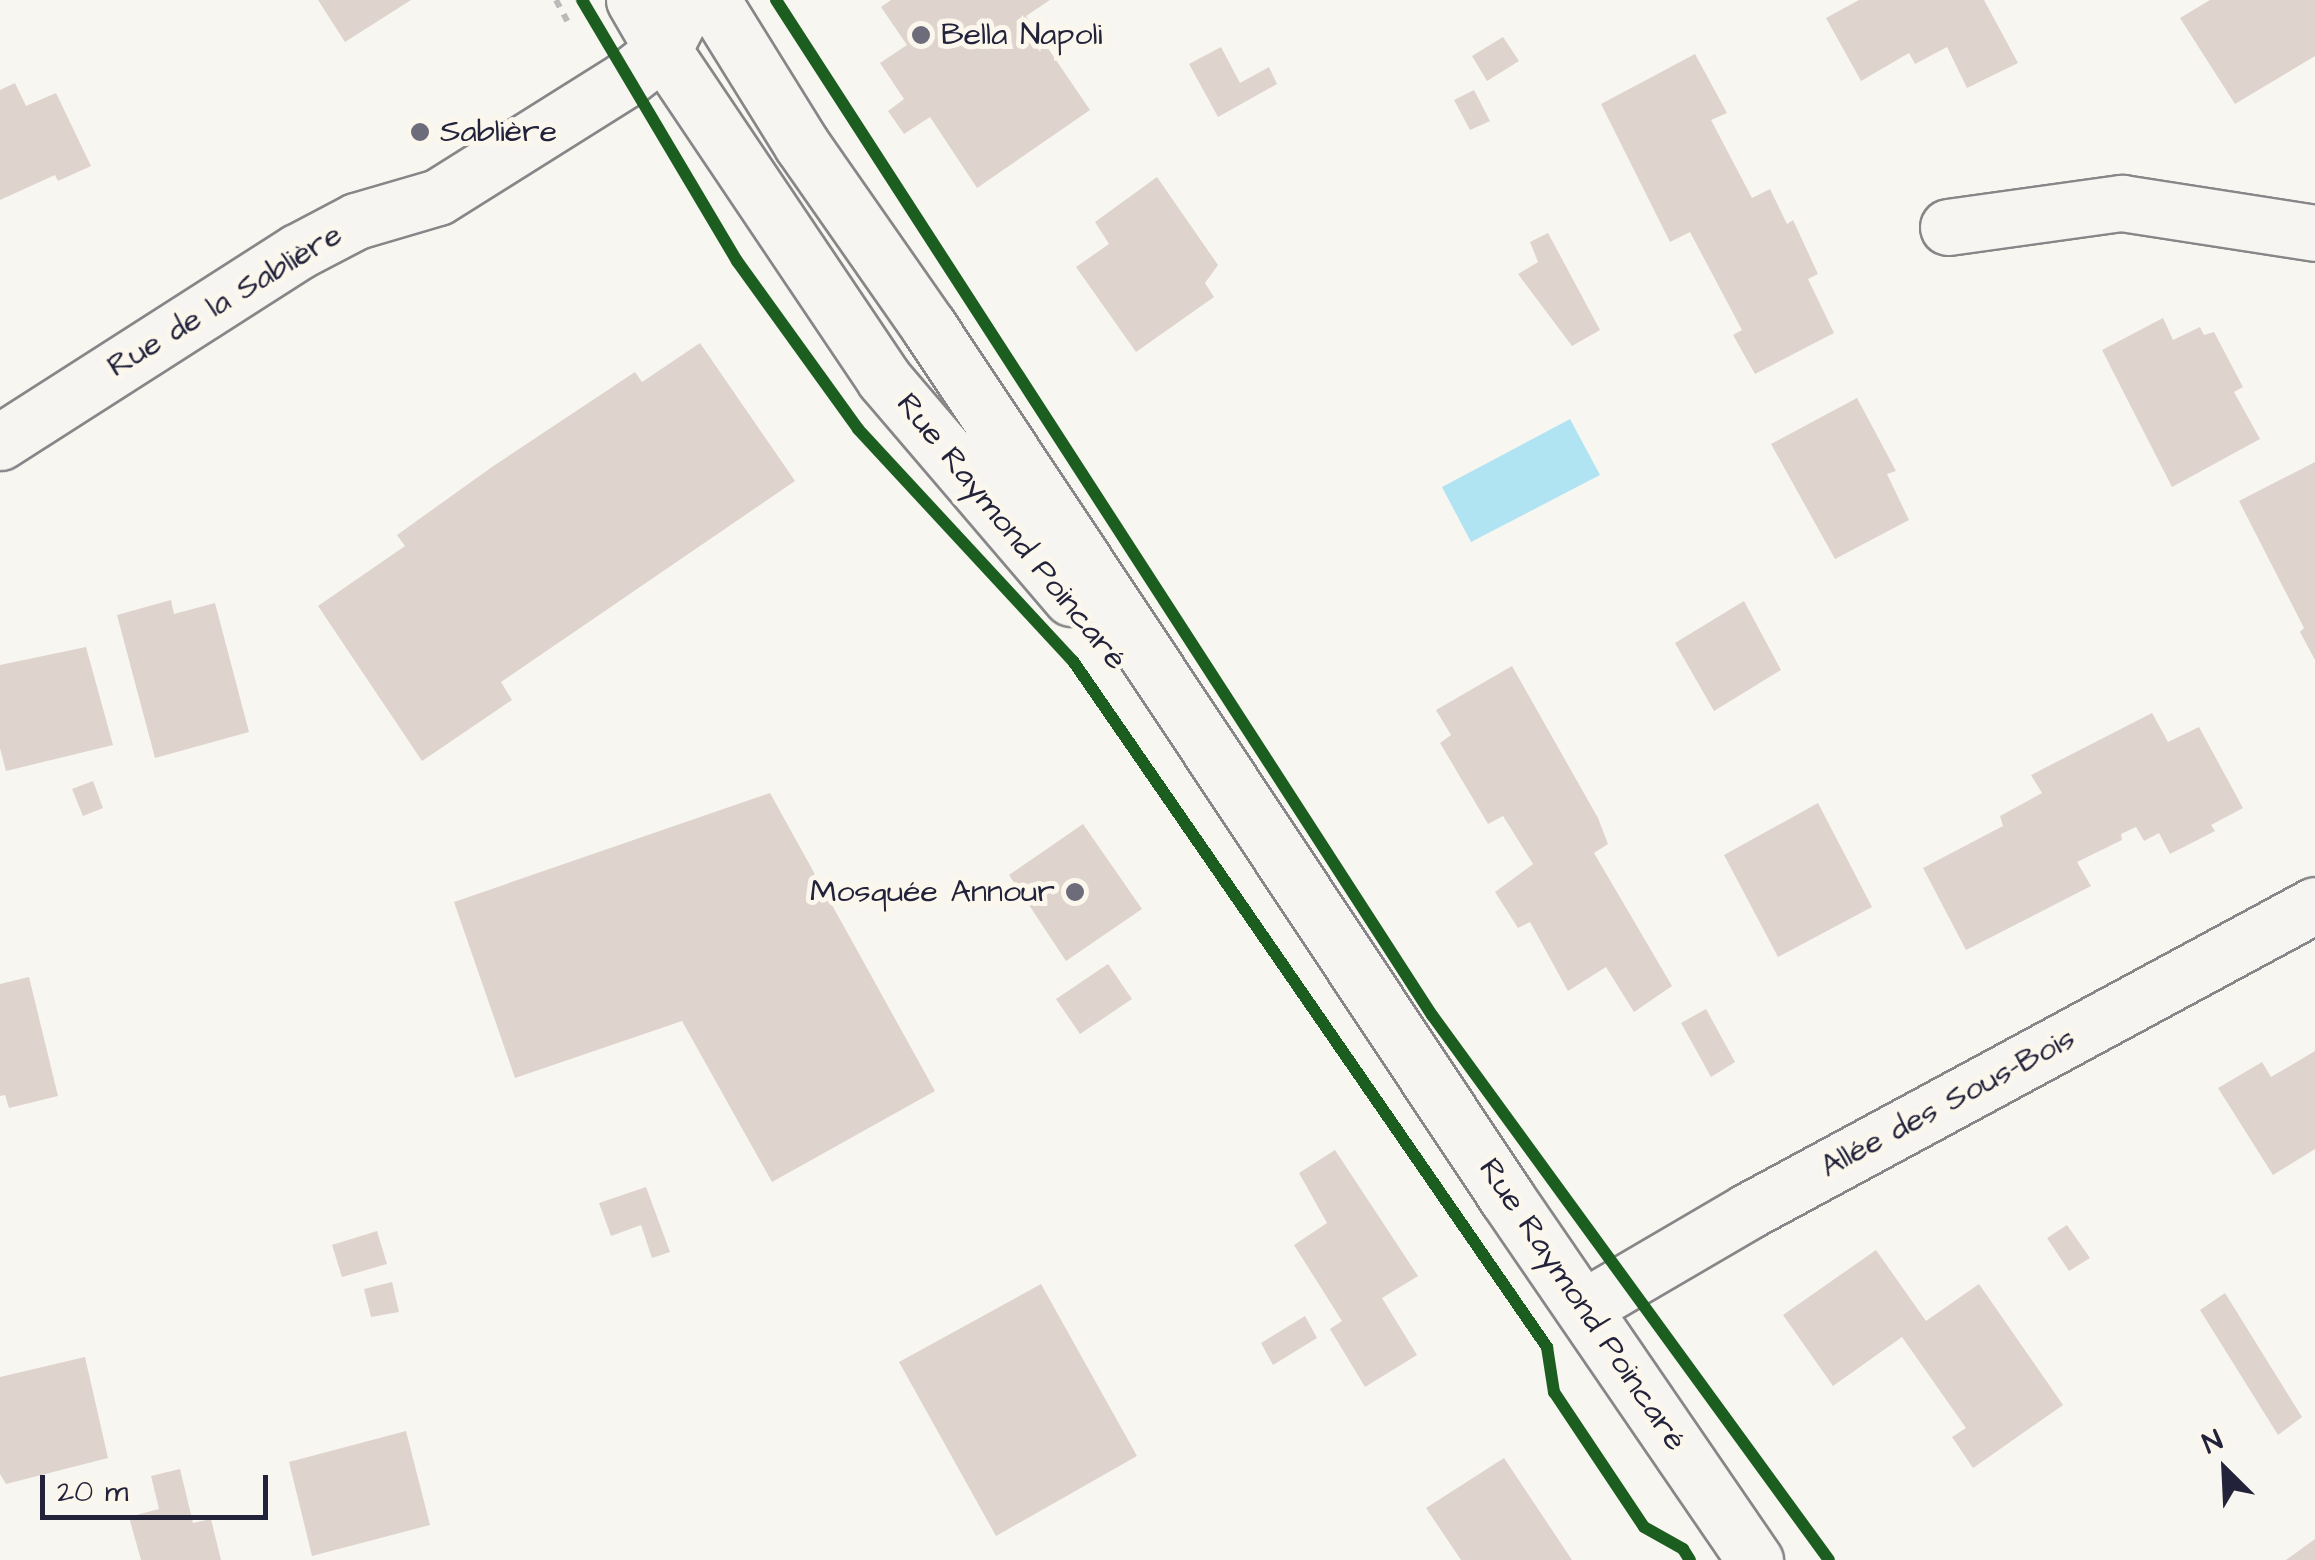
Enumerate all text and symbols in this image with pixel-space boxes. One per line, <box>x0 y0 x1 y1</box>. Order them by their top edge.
place label: Bella Napoli <box>941 16 1102 54</box>
marker: Bella Napoli <box>910 24 932 46</box>
place label: Sablière <box>440 113 557 151</box>
marker: Sablière <box>409 121 431 143</box>
street label: Rue de la Sablière <box>101 216 349 386</box>
street label: Rue Raymond Poincaré <box>888 386 1134 678</box>
place label: Mosquée Annour <box>810 873 1055 911</box>
marker: Mosquée Annour <box>1064 881 1086 903</box>
street label: Allée des Sous-Bois <box>1814 1020 2082 1186</box>
street label: Rue Raymond Poincaré <box>1470 1151 1694 1459</box>
north arrow <box>2175 1420 2275 1520</box>
text: N <box>2197 1421 2229 1464</box>
scale bar <box>45 1455 272 1517</box>
text: 20 m <box>57 1471 128 1513</box>

